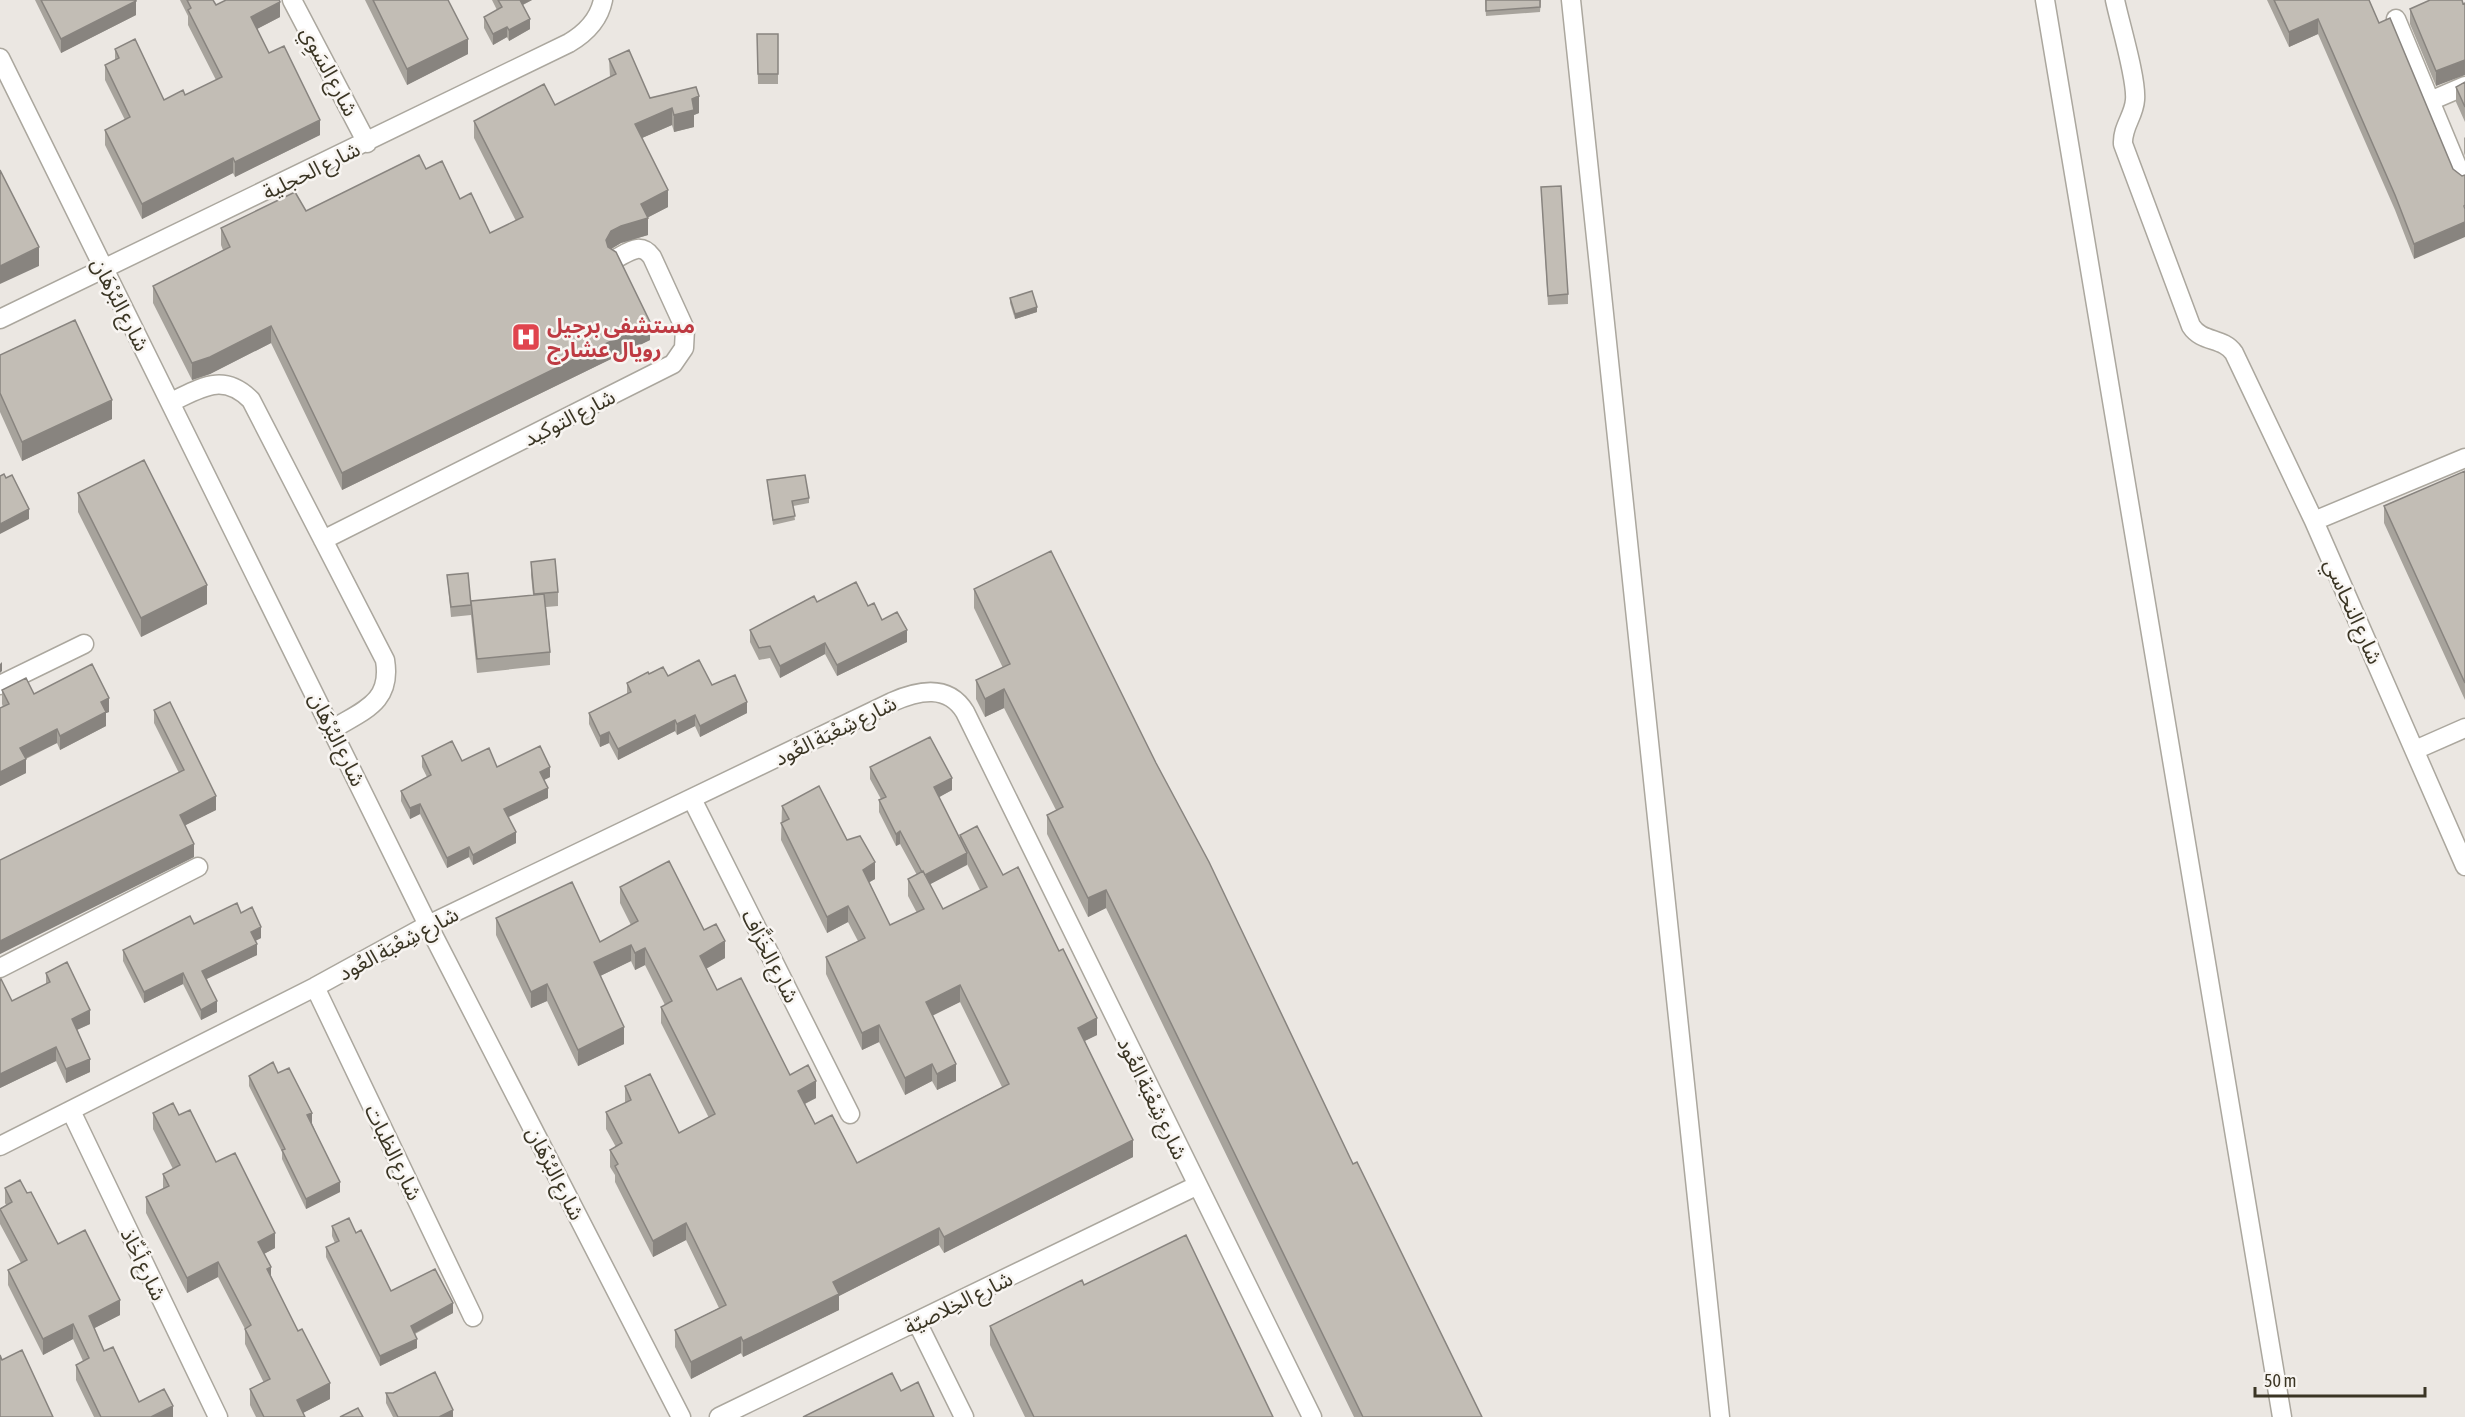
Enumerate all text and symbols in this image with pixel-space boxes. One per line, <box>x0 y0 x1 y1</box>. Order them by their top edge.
street label: شارع السَوِي <box>292 22 364 122</box>
street label: شارع الحجلية <box>258 136 365 207</box>
street label: شارع البُرْهَان <box>84 253 155 356</box>
place label: مستشفى برجيل رويال عشارج <box>547 313 695 365</box>
hospital icon: مستشفى برجيل رويال عشارج <box>510 321 542 353</box>
street label: شارع التوكيد <box>519 384 621 454</box>
street label: شارع النحاسي <box>2316 555 2388 669</box>
street label: شارع البُرْهَان <box>301 688 371 792</box>
street label: شارع شِعْبَة العُود <box>770 690 902 773</box>
street label: شارع شِعْبَة العُود <box>334 901 464 988</box>
street label: شارع الخَزَّاف <box>734 905 807 1008</box>
street label: شارع شِعْبَة العُود <box>1110 1033 1193 1165</box>
street label: شارع الظبات <box>357 1100 427 1205</box>
street label: شارع البُرْهَان <box>519 1122 590 1225</box>
street label: شارع أخّاذ <box>113 1224 172 1306</box>
street label: شارع الخِلاصيّة <box>900 1266 1018 1342</box>
scale bar <box>2255 1360 2424 1398</box>
text: 50 m <box>2264 1370 2296 1391</box>

